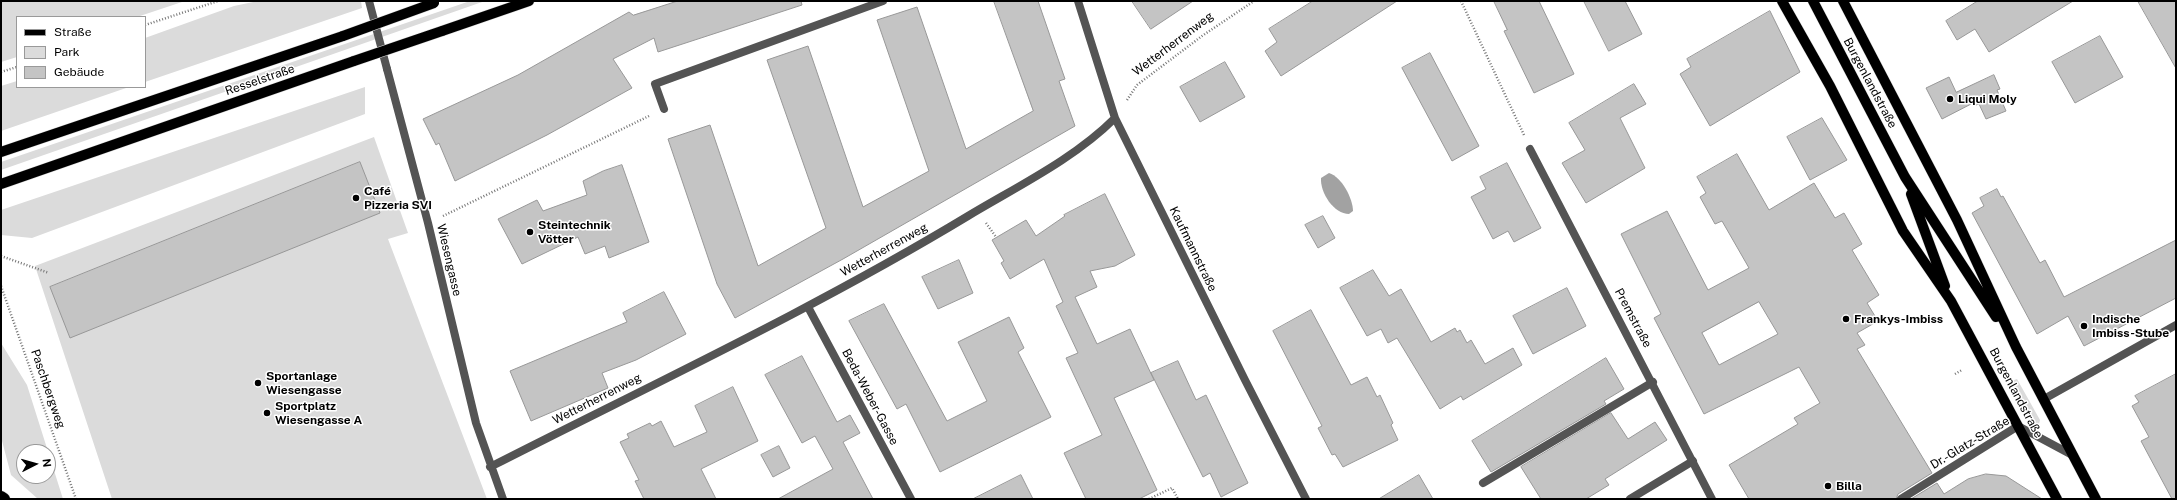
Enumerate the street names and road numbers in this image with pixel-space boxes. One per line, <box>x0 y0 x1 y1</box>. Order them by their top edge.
street label: Wetterherrenweg <box>1130 9 1216 79</box>
street label: Burgenlandstraße <box>1840 35 1900 131</box>
street label: Resselstraße <box>223 61 297 99</box>
street label: Kaufmannstraße <box>1166 204 1220 294</box>
street label: Wetterherrenweg <box>838 220 930 280</box>
street label: Wiesengasse <box>434 222 464 298</box>
street label: Premstraße <box>1611 286 1655 350</box>
street label: Burgenlandstraße <box>1986 345 2046 441</box>
street label: Beda-Weber-Gasse <box>839 346 901 448</box>
street label: Paschbergweg <box>28 347 68 431</box>
street label: Wetterherrenweg <box>550 370 644 428</box>
street label: Dr.-Glatz-Straße <box>1928 414 2012 472</box>

